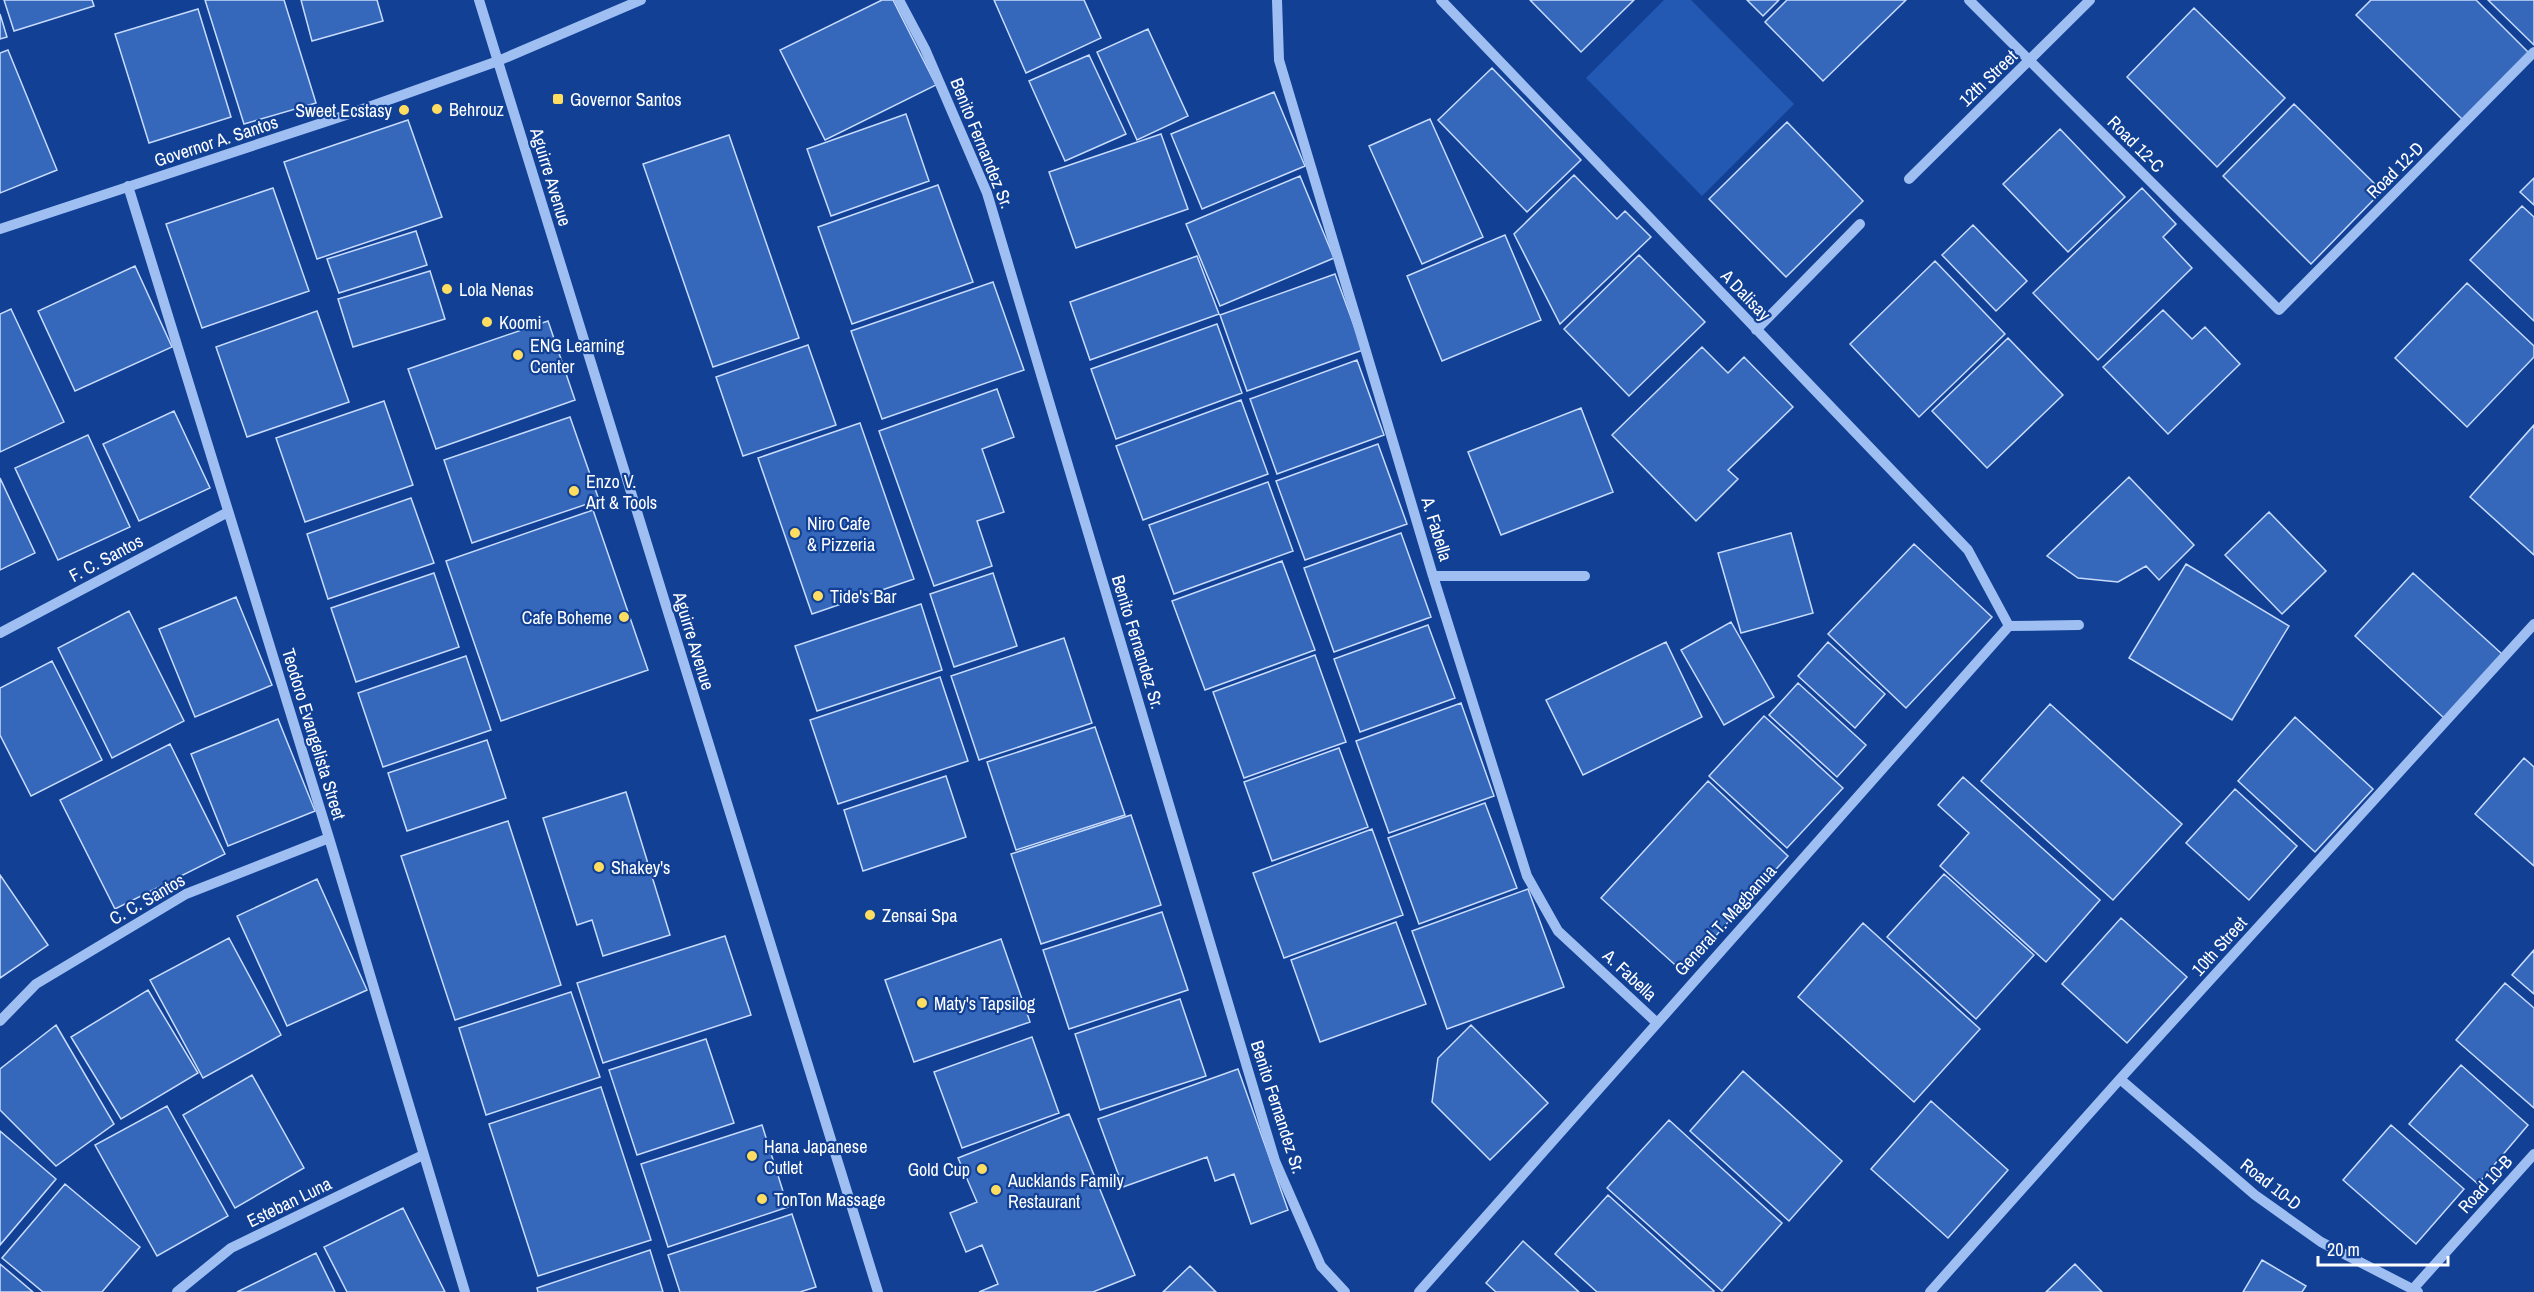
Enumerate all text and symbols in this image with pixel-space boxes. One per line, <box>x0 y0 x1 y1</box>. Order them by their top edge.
street label: 12th Street <box>1953 44 2023 112</box>
street label: Benito Fernandez Sr. <box>944 74 1020 212</box>
place label: Governor Santos <box>570 87 682 112</box>
marker: Governor Santos <box>551 92 565 106</box>
place label: Behrouz <box>449 97 504 122</box>
place label: Sweet Ecstasy <box>295 98 393 123</box>
marker: Behrouz <box>430 102 444 116</box>
marker: Sweet Ecstasy <box>397 103 411 117</box>
street label: Governor A. Santos <box>151 109 281 173</box>
street label: Road 12-C <box>2102 110 2170 178</box>
street label: Aguirre Avenue <box>524 124 578 229</box>
street label: Road 12-D <box>2361 136 2429 204</box>
street label: A Dalisay <box>1715 263 1777 327</box>
place label: Lola Nenas <box>459 277 534 302</box>
marker: Lola Nenas <box>440 282 454 296</box>
place label: Koomi <box>499 310 542 335</box>
marker: Koomi <box>480 315 494 329</box>
place label: ENG Learning Center <box>530 333 625 379</box>
marker: ENG Learning Center <box>511 348 525 362</box>
place label: Enzo V. Art & Tools <box>585 469 657 515</box>
marker: Enzo V. Art & Tools <box>567 484 581 498</box>
street label: A. Fabella <box>1415 493 1459 564</box>
place label: Niro Cafe & Pizzeria <box>807 511 875 557</box>
marker: Niro Cafe & Pizzeria <box>788 526 802 540</box>
street label: F. C. Santos <box>65 528 147 588</box>
street label: Benito Fernandez Sr. <box>1106 572 1170 712</box>
place label: Tide's Bar <box>830 584 897 609</box>
street label: Aguirre Avenue <box>667 588 721 693</box>
marker: Tide's Bar <box>811 589 825 603</box>
place label: Cafe Boheme <box>522 605 612 630</box>
marker: Cafe Boheme <box>617 610 631 624</box>
street label: Teodoro Evangelista Street <box>276 645 352 823</box>
place label: Shakey's <box>611 855 670 880</box>
street label: General T. Magbanua <box>1668 859 1782 981</box>
marker: Shakey's <box>592 860 606 874</box>
street label: C. C. Santos <box>105 867 189 931</box>
place label: Zensai Spa <box>882 903 958 928</box>
marker: Zensai Spa <box>863 908 877 922</box>
street label: 10th Street <box>2186 911 2252 981</box>
street label: A. Fabella <box>1597 943 1663 1007</box>
place label: Maty's Tapsilog <box>934 991 1036 1016</box>
marker: Maty's Tapsilog <box>915 996 929 1010</box>
street label: Benito Fernandez Sr. <box>1245 1037 1311 1177</box>
place label: Hana Japanese Cutlet <box>764 1134 867 1180</box>
marker: Hana Japanese Cutlet <box>745 1149 759 1163</box>
street label: Road 10-B <box>2452 1149 2518 1219</box>
street label: Road 10-D <box>2235 1152 2307 1216</box>
place label: Gold Cup <box>908 1157 970 1182</box>
marker: Gold Cup <box>975 1162 989 1176</box>
place label: Aucklands Family Restaurant <box>1007 1168 1124 1214</box>
street label: Esteban Luna <box>243 1171 335 1233</box>
marker: Aucklands Family Restaurant <box>989 1183 1003 1197</box>
place label: TonTon Massage <box>774 1187 886 1212</box>
marker: TonTon Massage <box>755 1192 769 1206</box>
scale bar <box>2318 1229 2448 1267</box>
text: 20 m <box>2327 1237 2360 1262</box>

